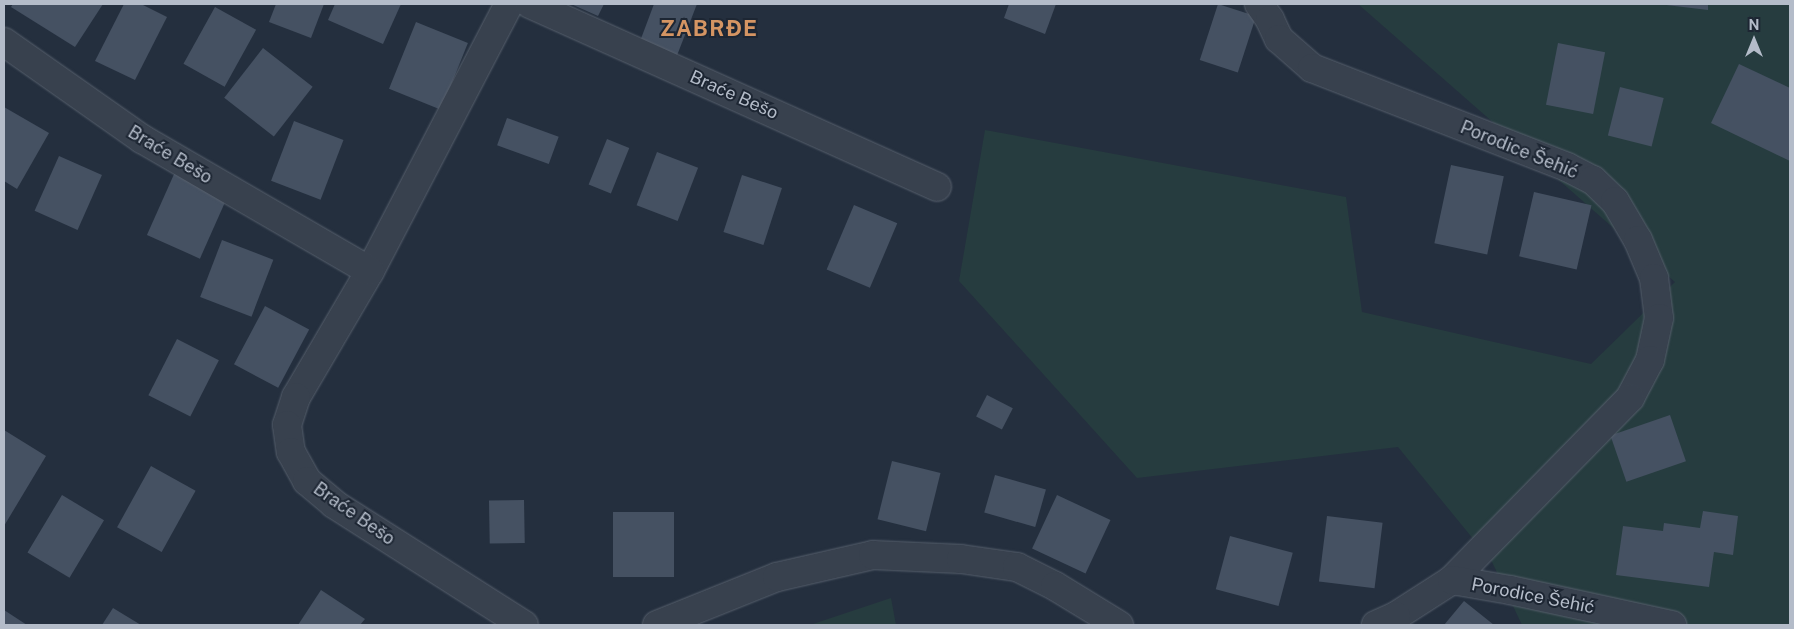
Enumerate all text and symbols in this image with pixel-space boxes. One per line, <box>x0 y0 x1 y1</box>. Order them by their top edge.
north arrow <box>1729 15 1779 65</box>
district label: ZABRĐE <box>659 16 759 42</box>
text: N <box>1749 17 1759 33</box>
street label: Braće Bešo <box>686 66 782 124</box>
street label: Porodice Šehić <box>1457 117 1581 183</box>
street label: Braće Bešo <box>124 121 216 189</box>
street label: Braće Bešo <box>309 478 399 550</box>
street label: Porodice Šehić <box>1470 573 1596 619</box>

